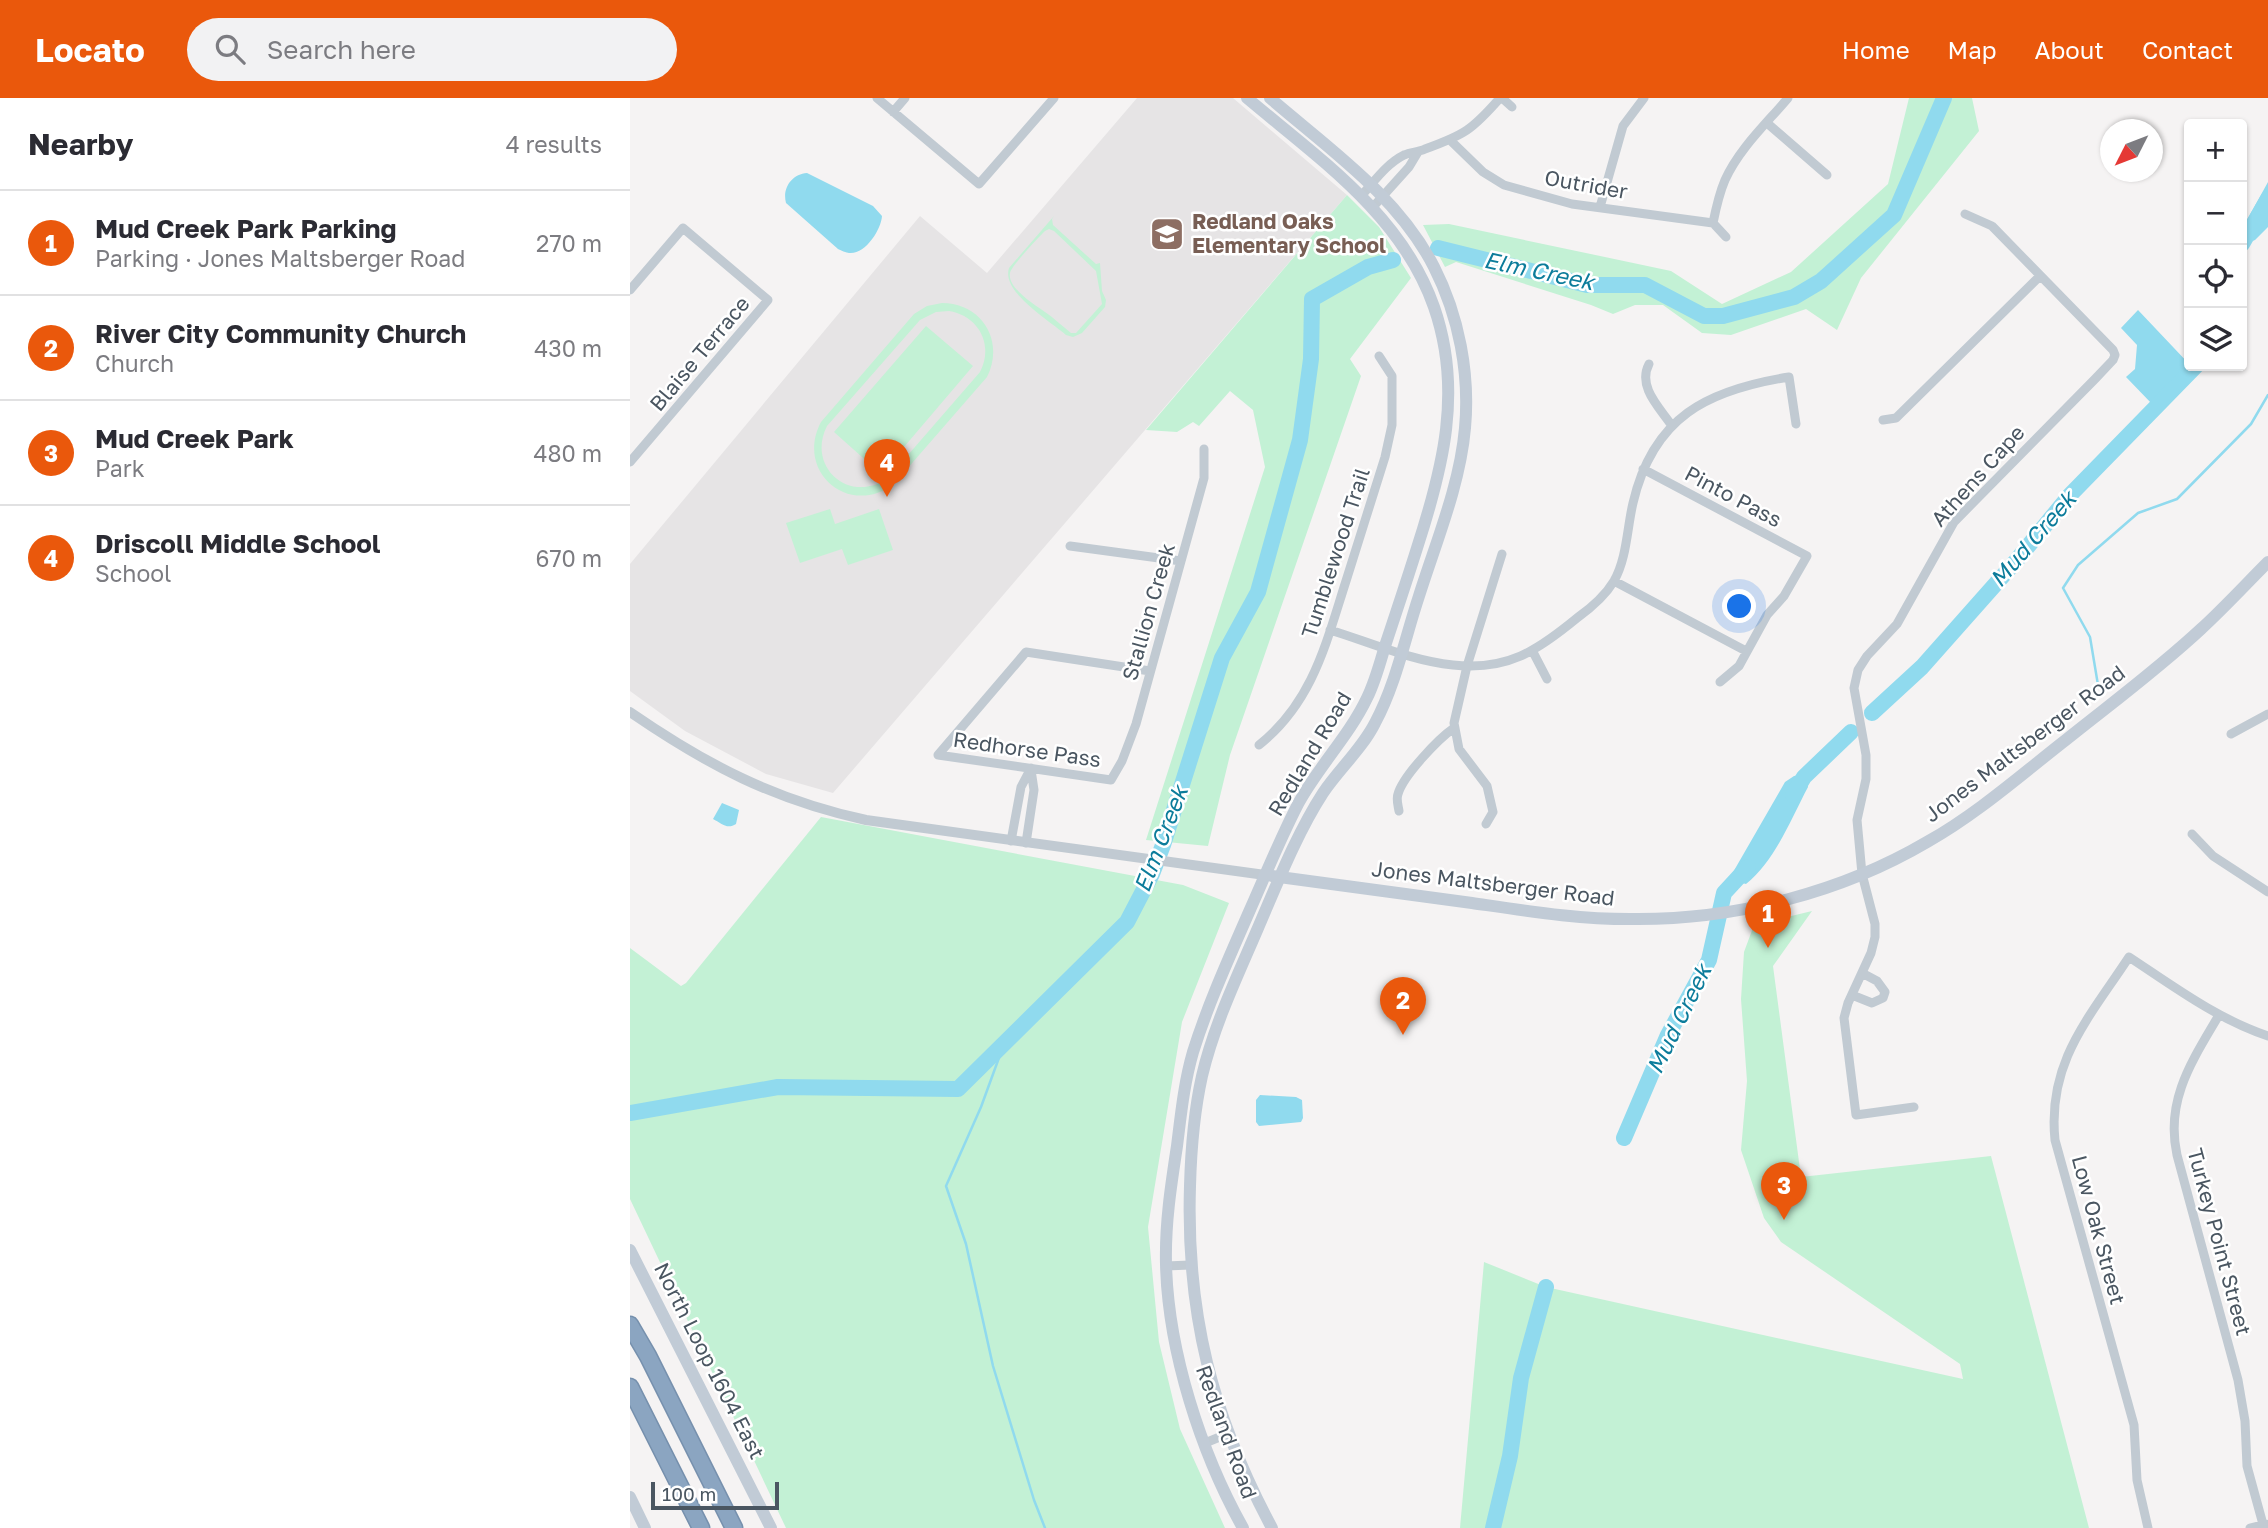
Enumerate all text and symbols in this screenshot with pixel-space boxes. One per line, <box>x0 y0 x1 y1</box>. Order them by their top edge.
search box <box>187 18 677 81</box>
text: Locato <box>35 30 145 69</box>
icon: search <box>211 30 249 68</box>
text: Search here <box>267 34 416 65</box>
text: Home <box>1842 35 1910 64</box>
text: Map <box>1948 35 1997 64</box>
text: About <box>2035 35 2104 64</box>
text: Contact <box>2142 35 2233 64</box>
north arrow <box>2100 119 2163 182</box>
map controls <box>2184 119 2247 371</box>
button: + <box>2184 119 2247 182</box>
text: Nearby <box>28 126 133 162</box>
text: 4 results <box>506 130 602 158</box>
street label: Outrider <box>1543 164 1630 204</box>
button: − <box>2184 182 2247 245</box>
place label: Redland Oaks Elementary School <box>1192 208 1386 258</box>
text: Mud Creek Park Parking <box>95 213 397 244</box>
school or university icon: Redland Oaks Elementary School <box>1148 215 1186 253</box>
text: 1 <box>45 229 57 257</box>
text: 270 m <box>536 229 602 257</box>
text: Parking · Jones Maltsberger Road <box>95 244 465 272</box>
water label: Elm Creek <box>1482 245 1599 296</box>
button: locate <box>2184 245 2247 308</box>
street label: Blaise Terrace <box>644 291 755 416</box>
button: layers <box>2184 308 2247 371</box>
text: River City Community Church <box>95 318 466 349</box>
text: 2 <box>44 334 58 362</box>
text: 430 m <box>534 334 602 362</box>
text: Church <box>95 349 174 377</box>
street label: Athens Cape <box>1925 419 2029 531</box>
text: Mud Creek Park <box>95 423 294 454</box>
text: 3 <box>44 439 58 467</box>
text: 480 m <box>534 439 602 467</box>
pin: 4 <box>864 439 910 497</box>
text: Park <box>95 454 145 482</box>
street label: Pinto Pass <box>1681 460 1786 532</box>
street label: Tumblewood Trail <box>1295 464 1375 641</box>
water label: Mud Creek <box>1983 483 2083 592</box>
text: Driscoll Middle School <box>95 528 381 559</box>
street label: Stallion Creek <box>1116 540 1180 683</box>
text: 4 <box>44 544 58 572</box>
text: 670 m <box>536 544 602 572</box>
text: School <box>95 559 171 587</box>
your location <box>1722 589 1756 623</box>
street label: Jones Maltsberger Road <box>1919 659 2130 827</box>
street label: Redland Road <box>1262 687 1356 820</box>
street label: Redhorse Pass <box>952 726 1103 772</box>
water label: Elm Creek <box>1127 780 1194 896</box>
street label: Jones Maltsberger Road <box>1370 855 1616 911</box>
pin: 1 <box>1745 890 1791 948</box>
water label: Mud Creek <box>1640 958 1717 1078</box>
pin: 2 <box>1380 977 1426 1035</box>
street label: Turkey Point Street <box>2182 1145 2257 1338</box>
street label: Low Oak Street <box>2067 1152 2131 1307</box>
pin: 3 <box>1761 1162 1807 1220</box>
street label: North Loop 1604 East <box>649 1258 771 1463</box>
street label: Redland Road <box>1191 1361 1263 1502</box>
scale bar <box>651 1479 779 1511</box>
text: 100 m <box>662 1482 716 1505</box>

